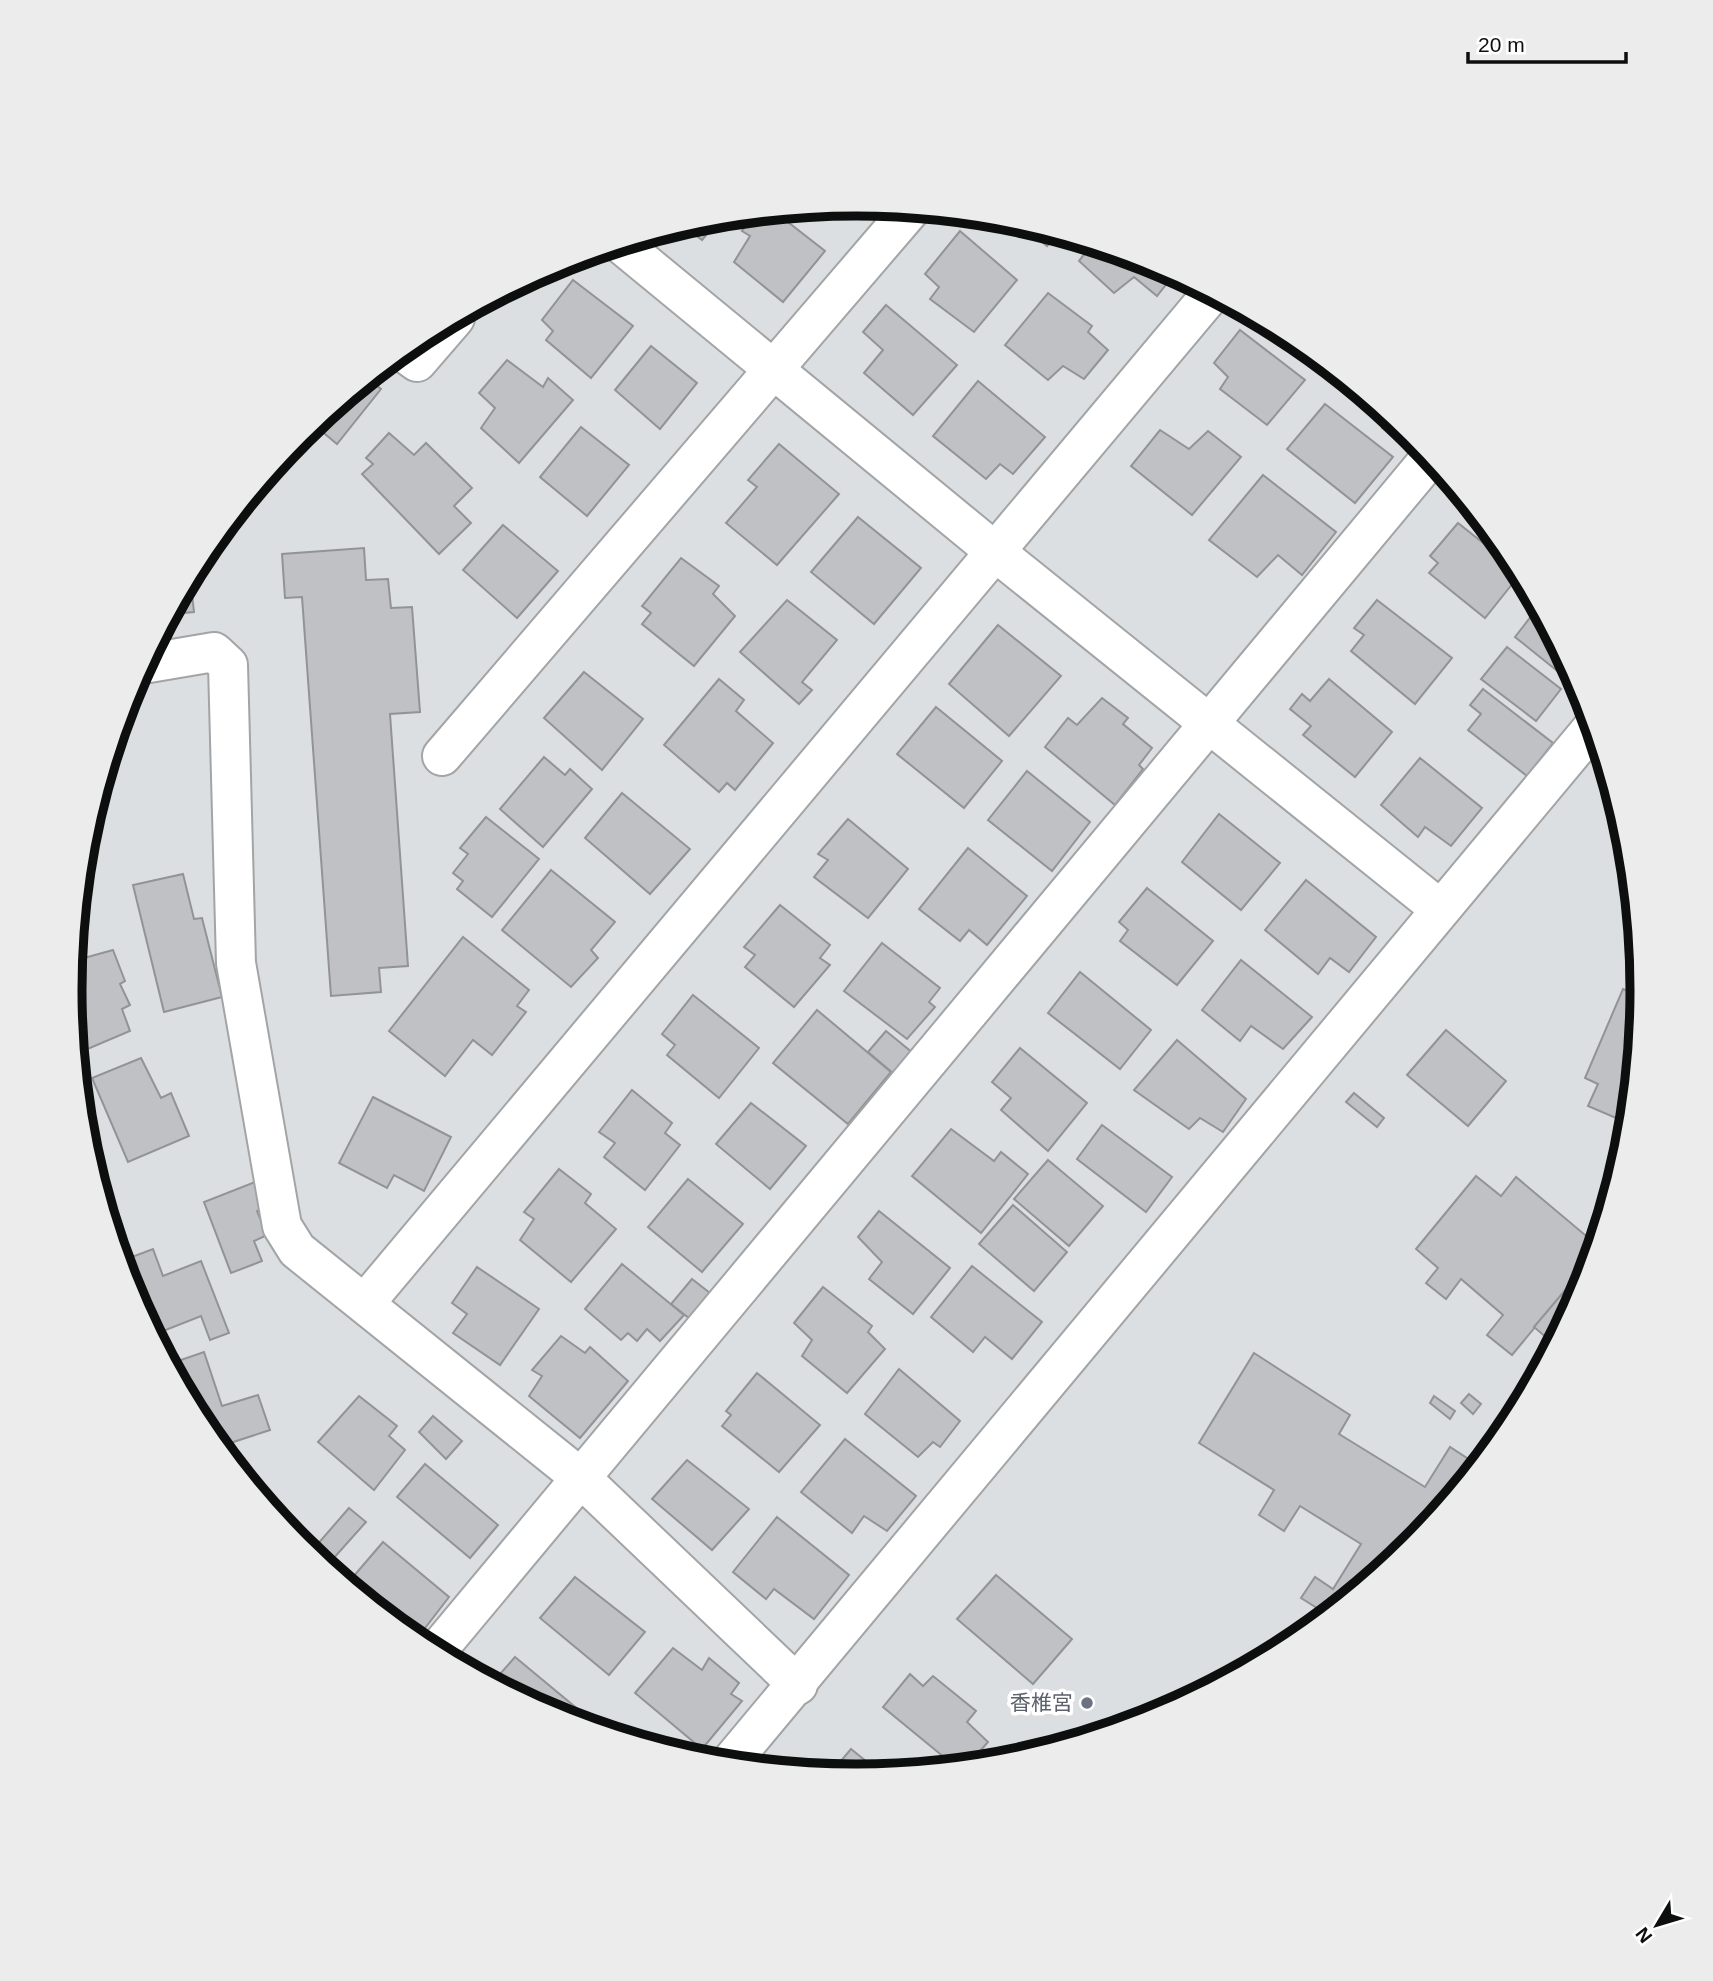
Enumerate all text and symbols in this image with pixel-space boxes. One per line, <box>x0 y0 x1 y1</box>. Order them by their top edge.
scale bar <box>1468 21 1626 65</box>
text: 20 m <box>1478 33 1525 56</box>
place label: 香椎宮 <box>1010 1691 1073 1714</box>
marker: 香椎宮 <box>1079 1695 1095 1711</box>
north arrow <box>1622 1890 1692 1960</box>
text: N <box>1631 1923 1656 1947</box>

